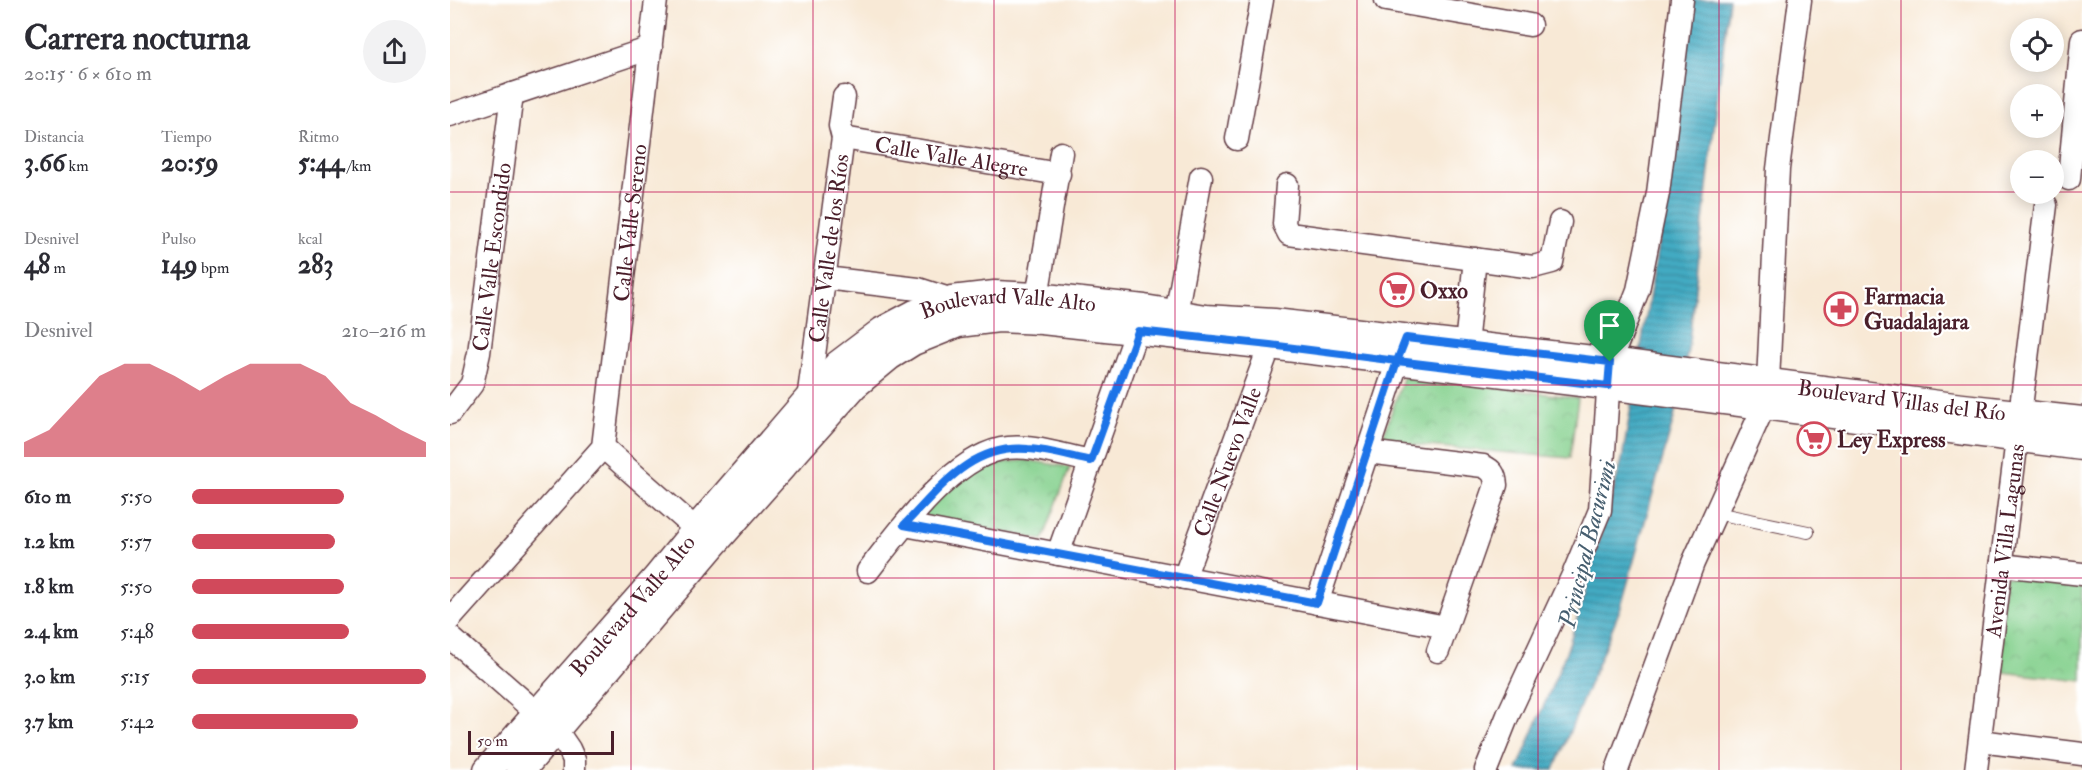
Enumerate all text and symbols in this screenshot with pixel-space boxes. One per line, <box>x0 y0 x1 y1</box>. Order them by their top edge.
text: Carrera nocturna <box>24 18 249 59</box>
map controls <box>2010 18 2064 204</box>
button: locate <box>2010 18 2064 72</box>
button: share <box>363 20 426 83</box>
text: 20:15 · 6 × 610 m <box>24 61 152 86</box>
button: + <box>2010 84 2064 138</box>
text: Distancia <box>24 127 84 147</box>
text: Tiempo <box>161 127 212 147</box>
text: Ritmo <box>298 127 339 147</box>
street label: Calle Valle Alegre <box>873 131 1030 184</box>
street label: Calle Valle Sereno <box>607 142 654 303</box>
text: 3.66 <box>24 147 65 179</box>
text: 20:59 <box>161 147 219 179</box>
text: 5:44 <box>298 147 344 179</box>
button: − <box>2010 150 2064 204</box>
street label: Calle Valle de los Ríos <box>803 152 856 345</box>
text: km <box>65 156 89 176</box>
text: /km <box>344 156 371 176</box>
street label: Calle Valle Escondido <box>466 161 518 353</box>
text: Desnivel <box>24 229 79 249</box>
text: Pulso <box>161 229 196 249</box>
text: kcal <box>298 229 323 249</box>
text: 48 <box>24 249 50 281</box>
text: 149 <box>161 249 198 281</box>
text: 283 <box>298 249 333 281</box>
text: m <box>50 258 66 278</box>
text: bpm <box>198 258 229 278</box>
supermarket icon: Oxxo <box>1379 272 1415 308</box>
place label: Oxxo <box>1420 277 1468 305</box>
street label: Boulevard Valle Alto <box>916 282 1097 326</box>
place label: Farmacia Guadalajara <box>1864 283 1970 336</box>
pharmacy icon: Farmacia Guadalajara <box>1823 291 1859 327</box>
pin <box>1584 300 1635 362</box>
icon: arrive <box>1593 309 1626 342</box>
text: Desnivel <box>24 318 93 343</box>
text: 210–216 m <box>341 318 426 343</box>
street label: Boulevard Villas del Río <box>1796 374 2007 428</box>
street label: Calle Nuevo Valle <box>1187 383 1268 541</box>
supermarket icon: Ley Express <box>1796 421 1832 457</box>
place label: Ley Express <box>1837 426 1946 455</box>
street label: Avenida Villa Lagunas <box>1979 442 2031 640</box>
water label: Principal Bacurimi <box>1551 457 1623 632</box>
text: 610 m <box>24 484 71 509</box>
text: 5:50 <box>120 484 153 509</box>
text: 1.2 km <box>24 529 74 554</box>
text: 5:57 <box>120 529 152 554</box>
street label: Boulevard Valle Alto <box>564 529 702 682</box>
text: 1.8 km <box>24 574 74 599</box>
text: 5:50 <box>120 574 153 599</box>
text: 2.4 km <box>24 619 78 644</box>
text: 5:48 <box>120 619 154 644</box>
text: 3.0 km <box>24 664 75 689</box>
text: 5:15 <box>120 664 150 689</box>
text: 3.7 km <box>24 709 73 734</box>
text: 5:42 <box>120 709 155 734</box>
scale bar <box>468 728 614 756</box>
text: 50 m <box>477 731 508 751</box>

